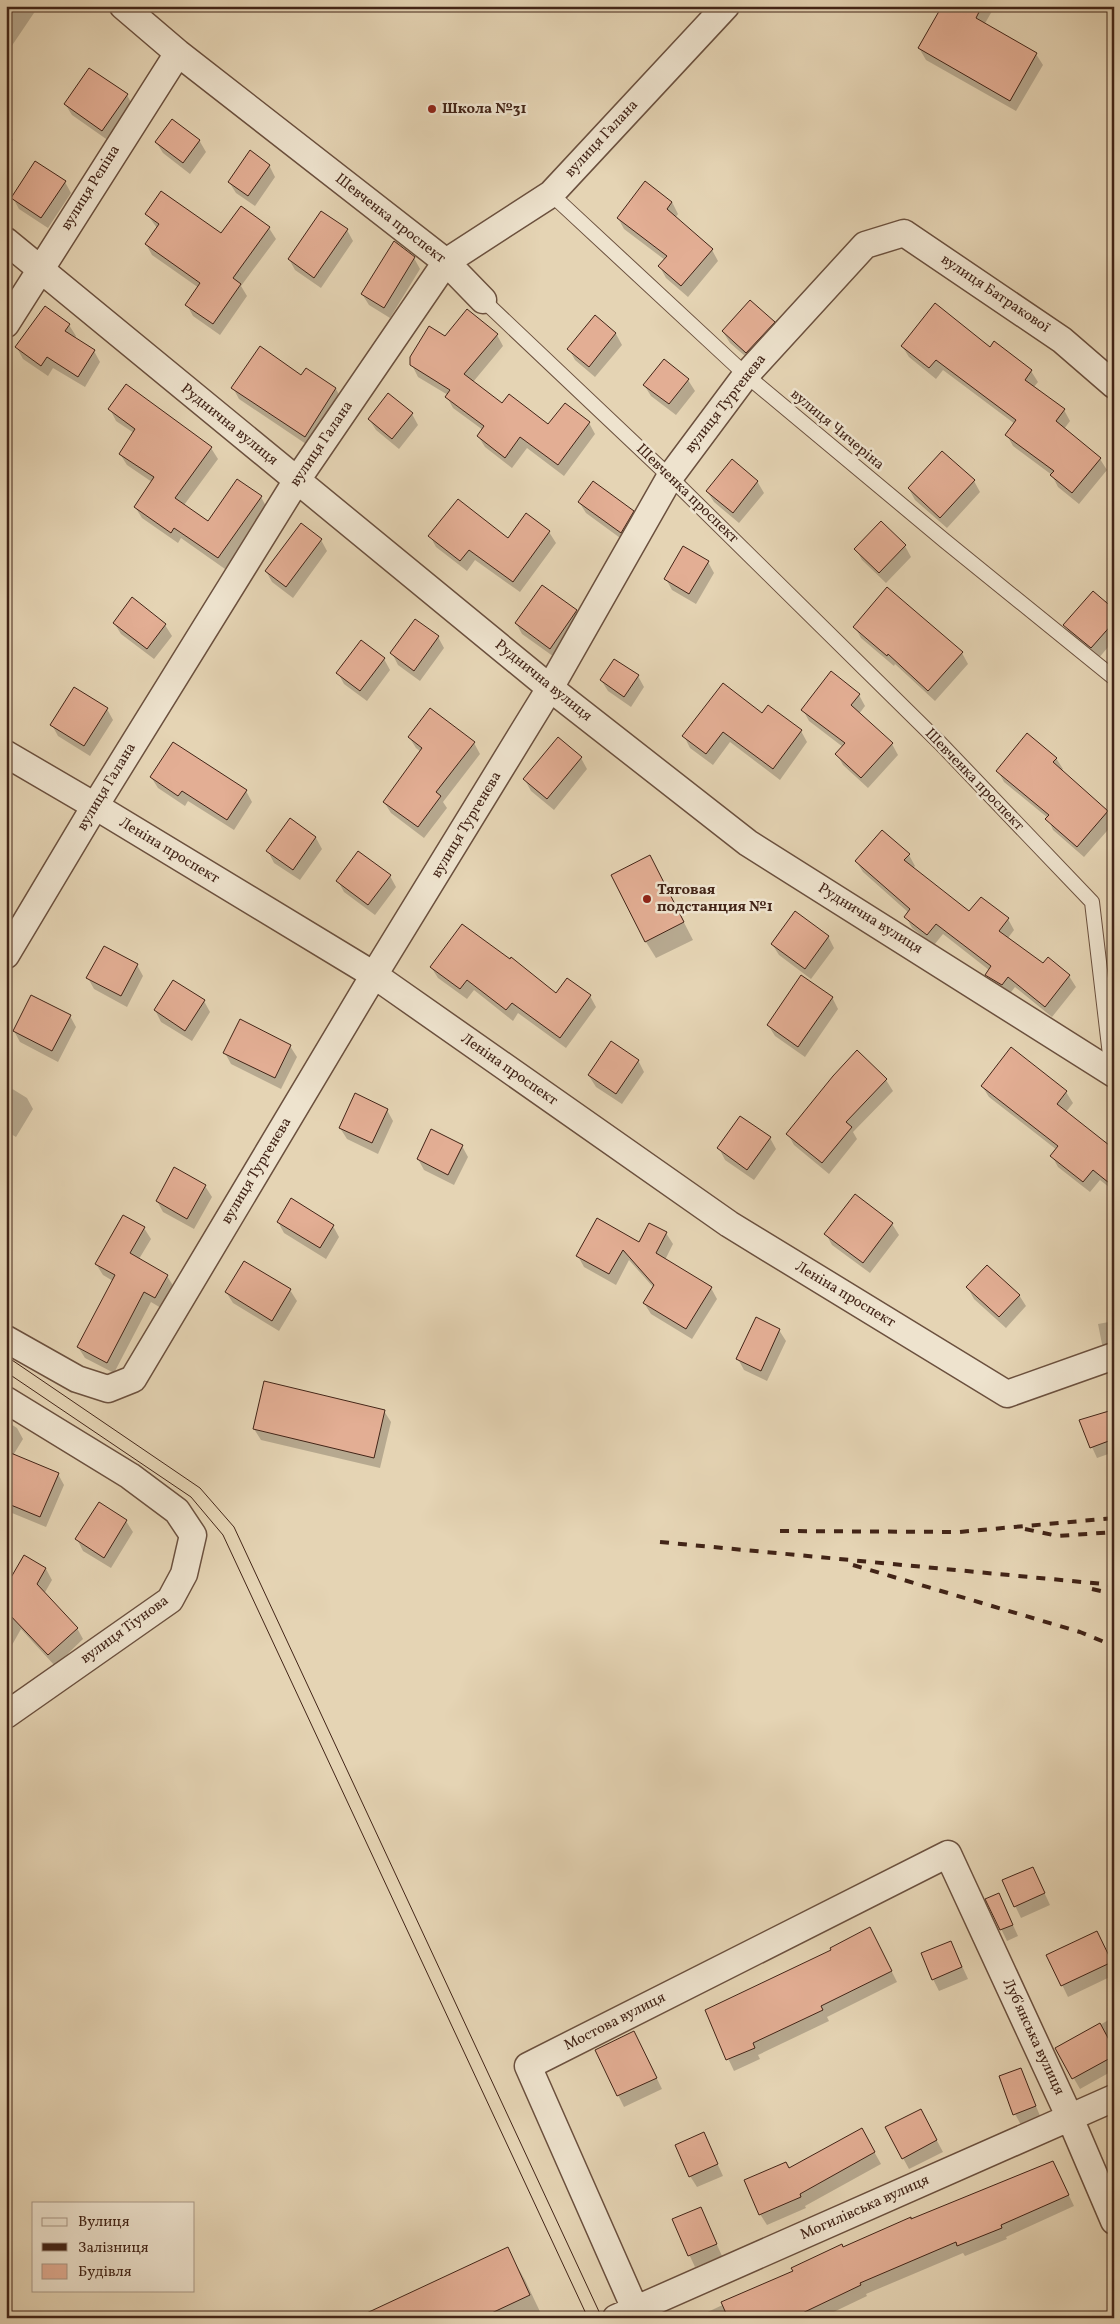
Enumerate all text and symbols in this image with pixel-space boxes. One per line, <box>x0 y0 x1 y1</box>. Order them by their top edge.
street label: вулиця Галана <box>560 95 644 183</box>
place label: Школа №31 <box>442 99 526 120</box>
marker: Школа №31 <box>426 103 438 115</box>
street label: вулиця Рєпіна <box>56 141 126 235</box>
street label: Шевченка проспект <box>330 169 450 269</box>
street label: вулиця Батракової <box>936 250 1054 339</box>
street label: вулиця Тургенєва <box>680 350 772 458</box>
street label: Руднична вулиця <box>176 379 282 471</box>
street label: вулиця Чичеріна <box>786 384 888 476</box>
street label: вулиця Галана <box>286 397 358 491</box>
street label: Шевченка проспект <box>631 439 743 549</box>
street label: Руднична вулиця <box>490 635 596 727</box>
street label: Шевченка проспект <box>919 724 1029 836</box>
street label: вулиця Галана <box>72 739 142 835</box>
street label: вулиця Тургенєва <box>427 768 507 882</box>
street label: Леніна проспект <box>115 813 224 890</box>
street label: Руднична вулиця <box>814 878 927 960</box>
place label: Тяговая подстанция №1 <box>657 880 773 918</box>
marker: Тяговая подстанция №1 <box>641 893 653 905</box>
street label: Леніна проспект <box>456 1029 562 1111</box>
street label: вулиця Тургенєва <box>217 1114 297 1228</box>
street label: Леніна проспект <box>791 1257 900 1334</box>
street label: вулиця Тіунова <box>76 1591 174 1669</box>
street label: Луб'янська вулиця <box>997 1975 1069 2099</box>
street label: Мостова вулиця <box>561 1987 669 2057</box>
street label: Могилівська вулиця <box>797 2170 933 2246</box>
legend <box>32 2202 195 2292</box>
text: Вулиця <box>78 2212 130 2233</box>
text: Залізниця <box>78 2238 149 2259</box>
text: Будівля <box>78 2262 132 2283</box>

